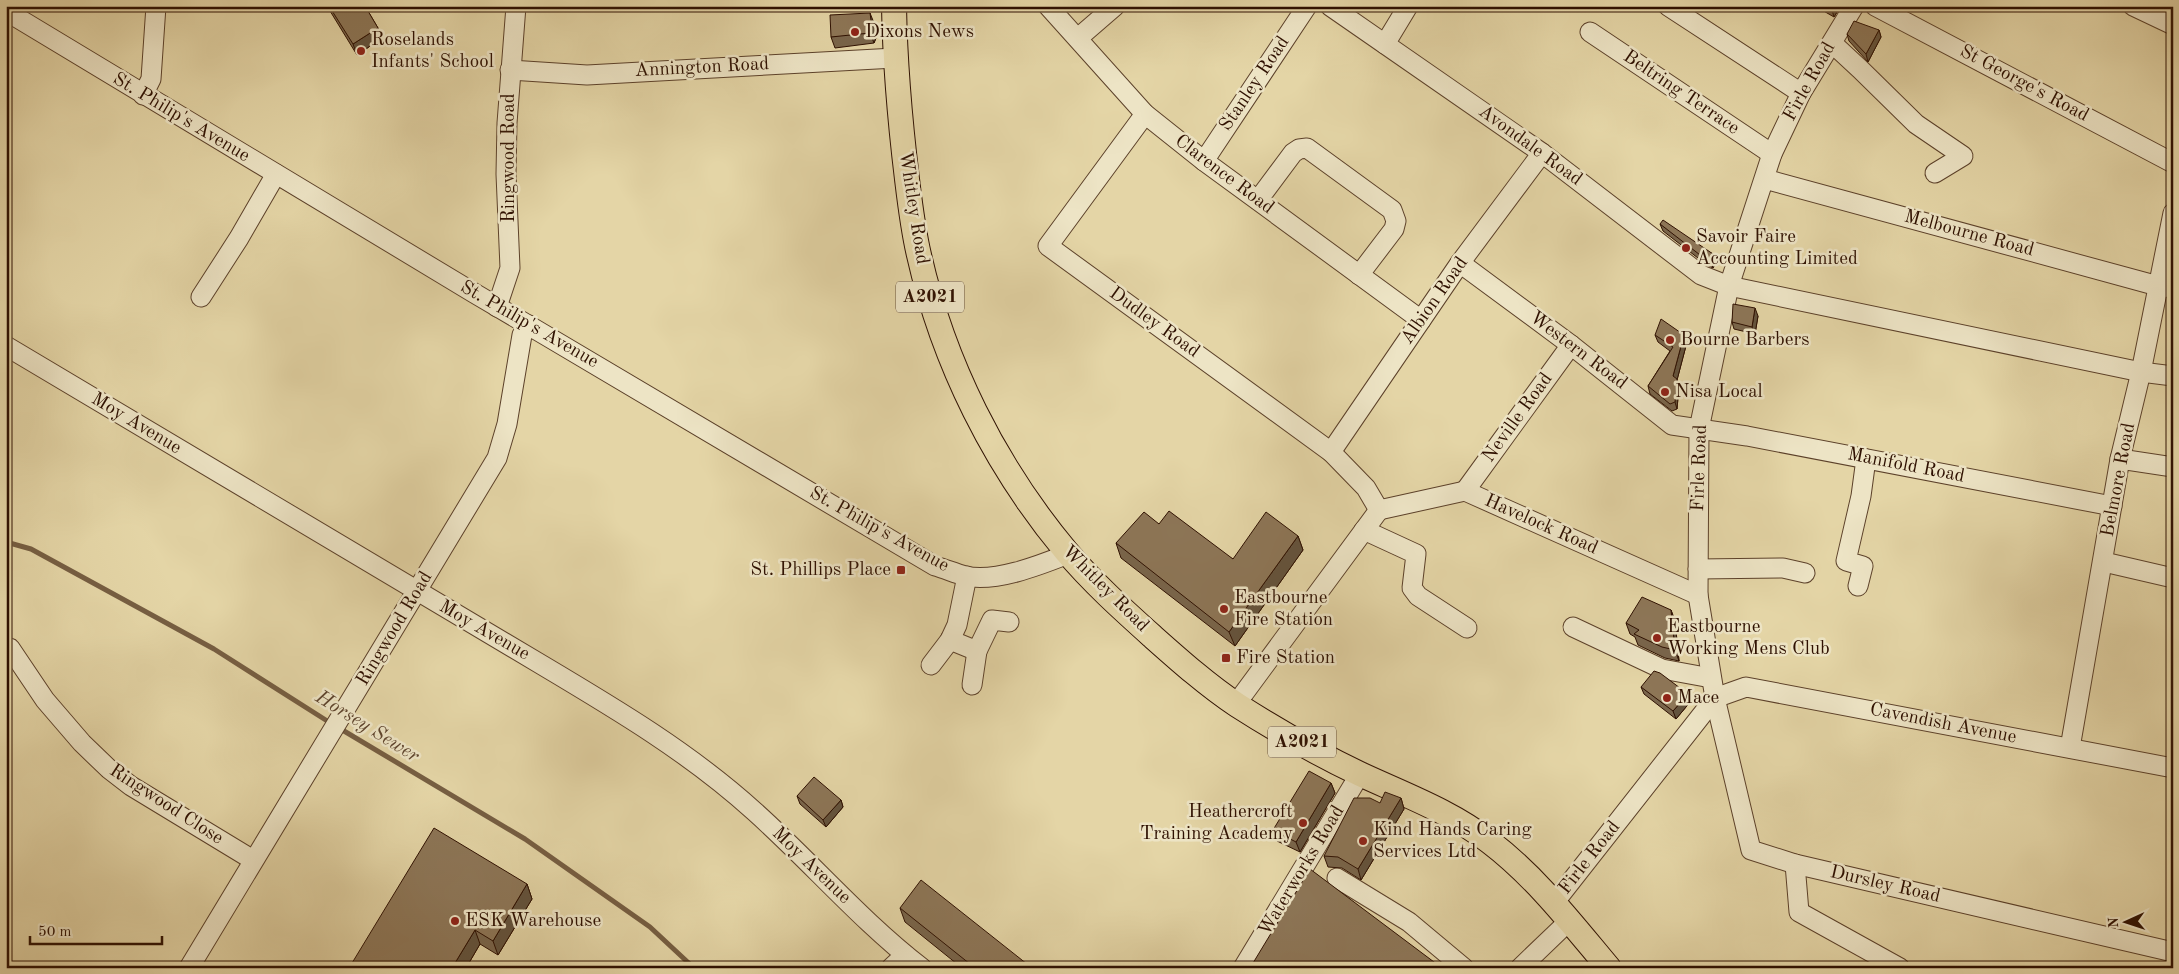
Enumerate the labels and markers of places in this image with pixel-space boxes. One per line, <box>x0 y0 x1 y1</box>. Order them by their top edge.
place label: Dixons News <box>865 23 974 42</box>
marker: Dixons News <box>849 26 861 38</box>
place label: Roselands Infants' School <box>371 31 494 72</box>
marker: Roselands Infants' School <box>355 45 367 57</box>
place label: Savoir Faire Accounting Limited <box>1696 228 1858 269</box>
marker: Savoir Faire Accounting Limited <box>1680 242 1692 254</box>
place label: Bourne Barbers <box>1680 331 1810 350</box>
marker: Bourne Barbers <box>1664 334 1676 346</box>
place label: Nisa Local <box>1675 383 1763 402</box>
marker: Nisa Local <box>1659 386 1671 398</box>
place label: St. Phillips Place <box>750 561 891 580</box>
marker: St. Phillips Place <box>895 564 907 576</box>
place label: Eastbourne Fire Station <box>1234 589 1333 630</box>
marker: Eastbourne Fire Station <box>1218 603 1230 615</box>
place label: Eastbourne Working Mens Club <box>1667 618 1830 659</box>
marker: Eastbourne Working Mens Club <box>1651 632 1663 644</box>
place label: Fire Station <box>1236 649 1335 668</box>
marker: Fire Station <box>1220 652 1232 664</box>
place label: Mace <box>1677 689 1719 708</box>
marker: Mace <box>1661 692 1673 704</box>
place label: Heathercroft Training Academy <box>1140 803 1293 844</box>
marker: Heathercroft Training Academy <box>1297 817 1309 829</box>
place label: Kind Hands Caring Services Ltd <box>1373 821 1532 862</box>
marker: Kind Hands Caring Services Ltd <box>1357 835 1369 847</box>
place label: ESK Warehouse <box>465 912 601 931</box>
marker: ESK Warehouse <box>449 915 461 927</box>

